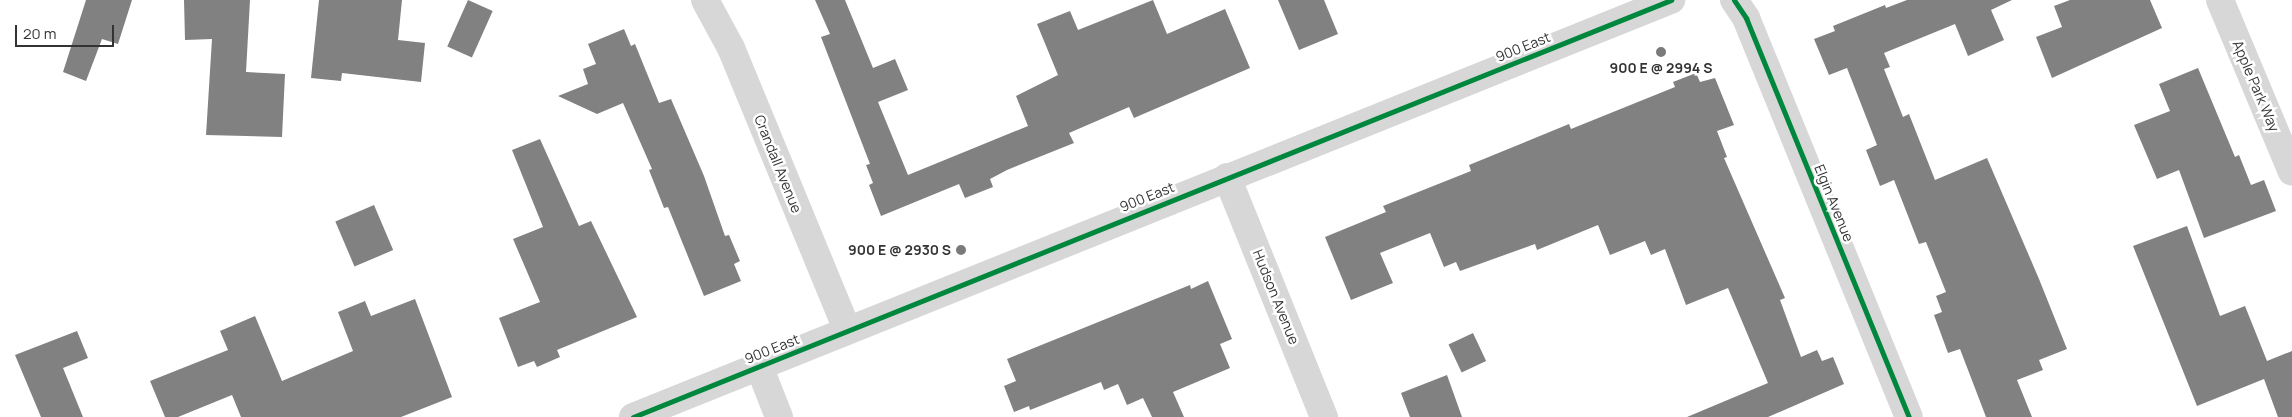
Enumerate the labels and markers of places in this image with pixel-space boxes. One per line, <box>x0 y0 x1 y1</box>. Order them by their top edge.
marker: 900 E @ 2994 S <box>1655 46 1667 58</box>
place label: 900 E @ 2994 S <box>1610 60 1712 76</box>
place label: 900 E @ 2930 S <box>848 242 951 258</box>
marker: 900 E @ 2930 S <box>955 244 967 256</box>

